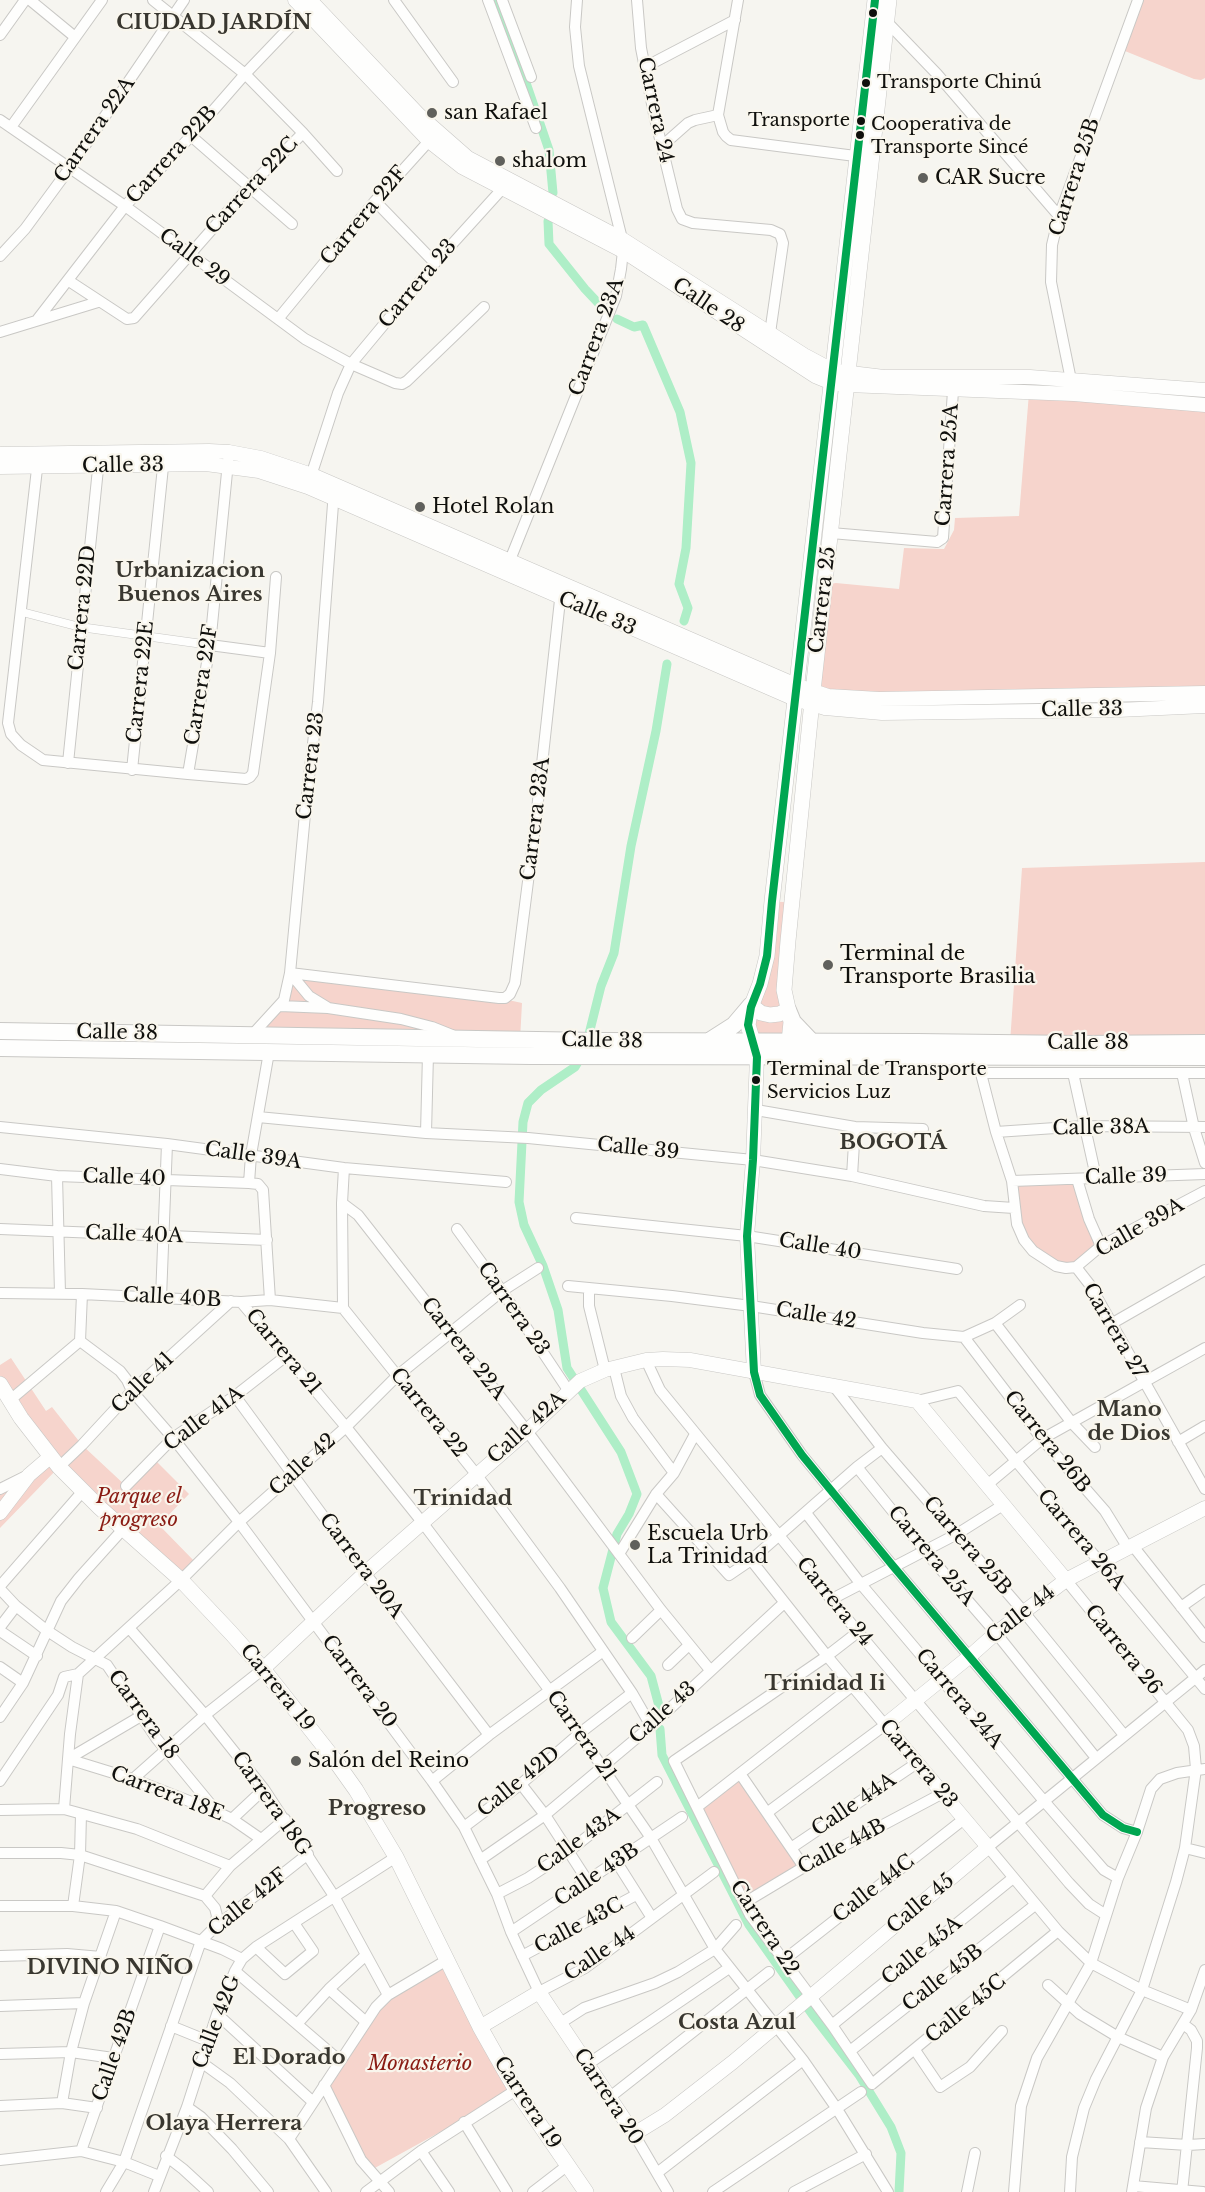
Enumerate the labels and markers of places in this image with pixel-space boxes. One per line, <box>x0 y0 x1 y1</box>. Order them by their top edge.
unlabelled marker <box>867 7 879 19</box>
place label: Transporte Chinú <box>877 72 1042 94</box>
marker: Transporte Chinú <box>860 77 872 89</box>
place label: san Rafael <box>444 101 548 125</box>
marker: san Rafael <box>425 106 439 120</box>
place label: Transporte <box>748 110 850 132</box>
place label: Cooperativa de Transporte Sincé <box>871 114 1028 156</box>
marker: Transporte <box>855 115 867 127</box>
marker: Cooperativa de Transporte Sincé <box>854 129 866 141</box>
place label: shalom <box>512 149 587 173</box>
marker: shalom <box>493 154 507 168</box>
place label: CAR Sucre <box>935 166 1046 190</box>
marker: CAR Sucre <box>916 171 930 185</box>
place label: Hotel Rolan <box>432 495 554 519</box>
marker: Hotel Rolan <box>413 500 427 514</box>
place label: Terminal de Transporte Brasilia <box>840 942 1035 989</box>
marker: Terminal de Transporte Brasilia <box>821 958 835 972</box>
place label: Terminal de Transporte Servicios Luz <box>767 1059 987 1102</box>
marker: Terminal de Transporte Servicios Luz <box>750 1074 762 1086</box>
place label: Escuela Urb La Trinidad <box>647 1522 769 1569</box>
marker: Escuela Urb La Trinidad <box>628 1538 642 1552</box>
place label: Salón del Reino <box>308 1749 469 1773</box>
marker: Salón del Reino <box>289 1754 303 1768</box>

